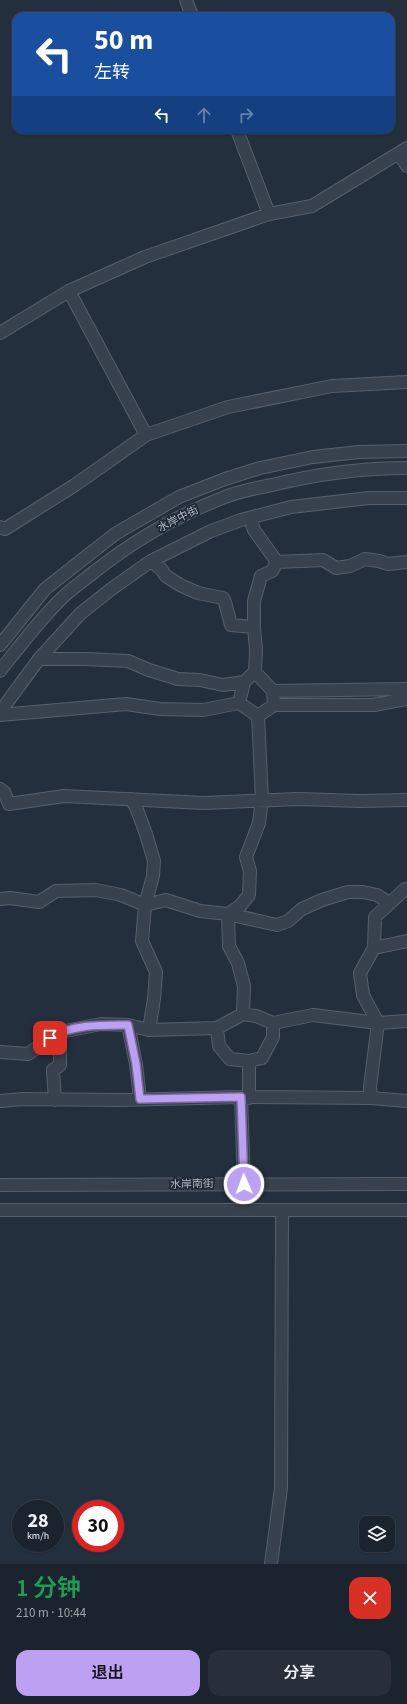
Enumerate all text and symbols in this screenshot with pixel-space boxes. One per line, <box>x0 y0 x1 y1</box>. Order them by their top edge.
text: 50 m <box>94 20 153 60</box>
icon: left <box>28 28 80 80</box>
text: 左转 <box>94 60 130 85</box>
icon: left <box>151 104 173 126</box>
icon: ahead <box>193 104 215 126</box>
icon: right <box>235 104 257 126</box>
street label: 水岸中街 <box>155 502 201 536</box>
pin <box>33 1021 67 1055</box>
icon: arrive <box>39 1027 61 1049</box>
position arrow <box>223 1163 265 1205</box>
street label: 水岸南街 <box>170 1176 214 1192</box>
speed limit sign: 30 <box>72 1500 124 1552</box>
text: 28 <box>27 1507 49 1535</box>
map controls <box>359 1516 395 1552</box>
button: layers <box>359 1516 395 1552</box>
text: km/h <box>27 1529 49 1543</box>
text: 1 分钟 <box>16 1571 81 1606</box>
button: close <box>349 1577 391 1619</box>
text: 210 m · 10:44 <box>16 1604 86 1622</box>
button: 退出 <box>16 1650 200 1696</box>
button: 分享 <box>208 1650 391 1696</box>

